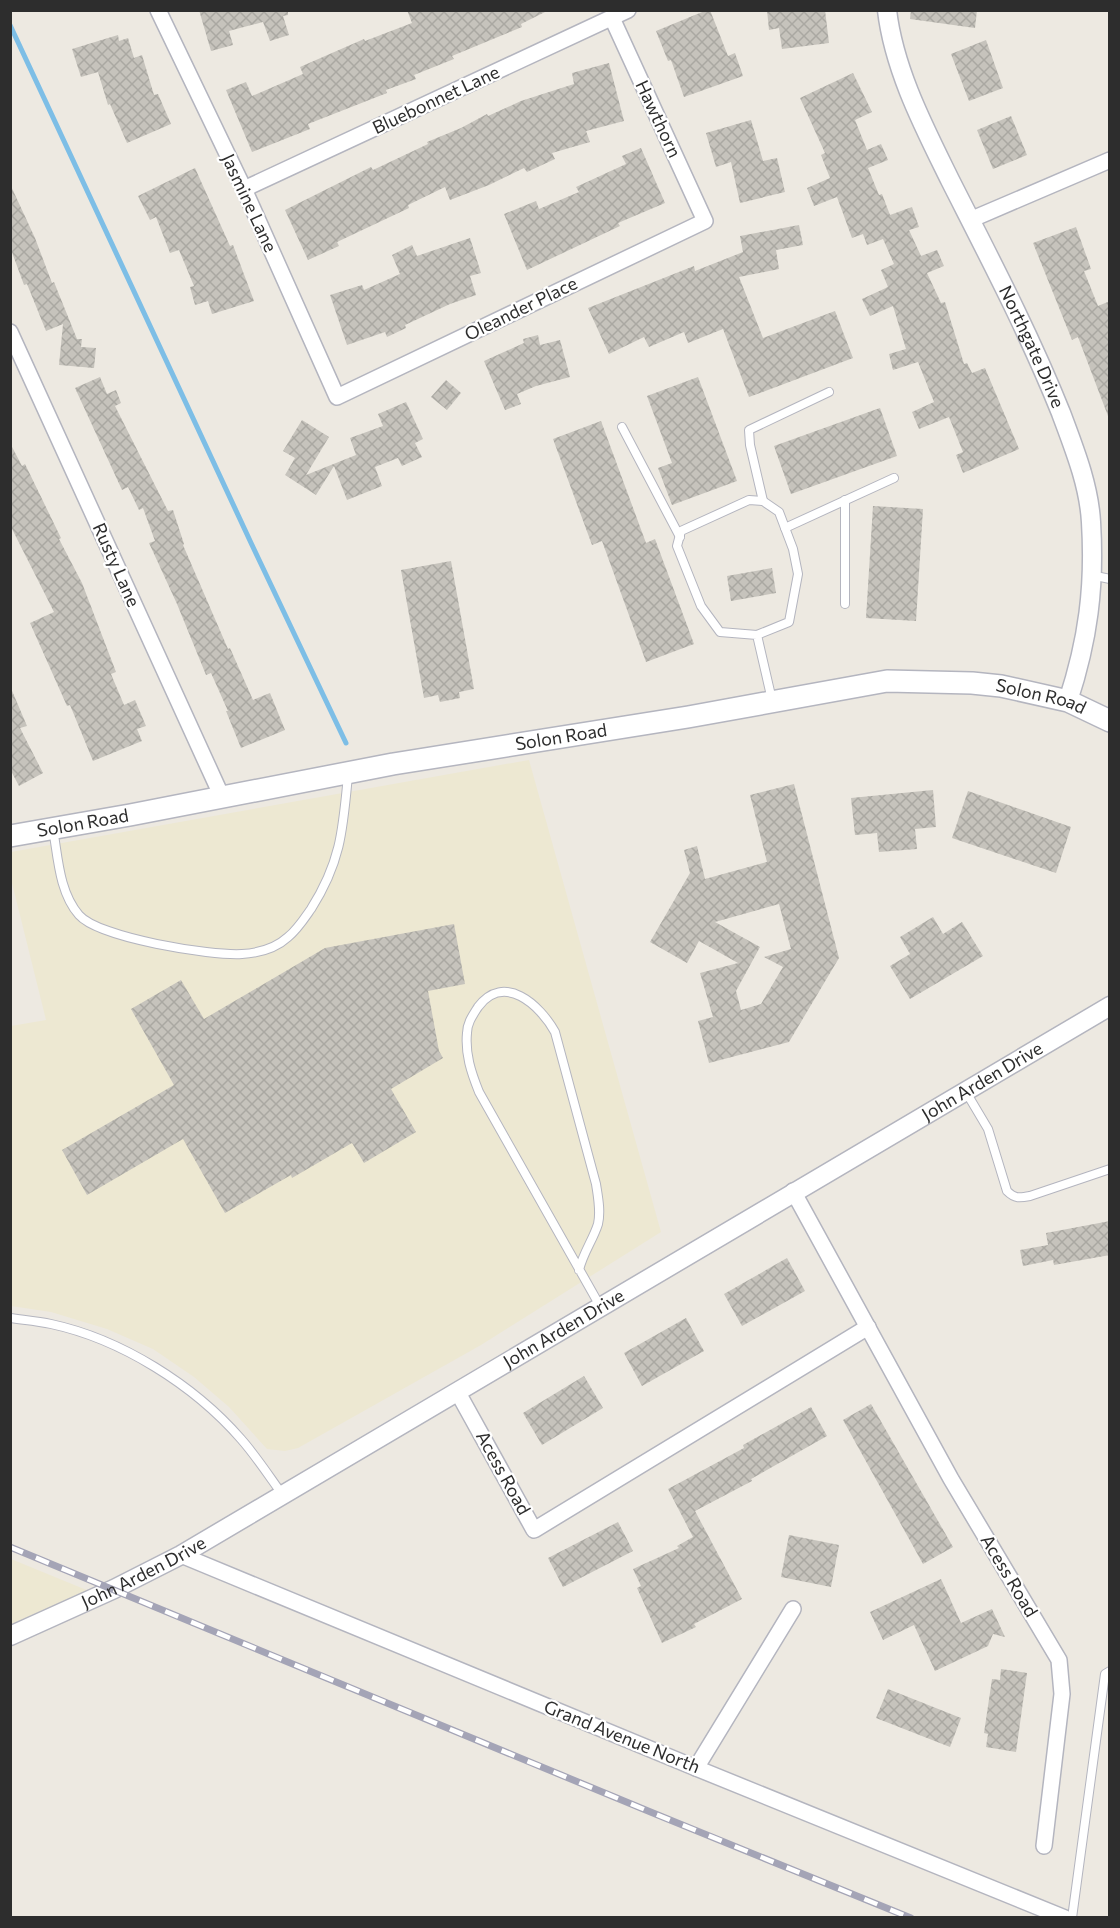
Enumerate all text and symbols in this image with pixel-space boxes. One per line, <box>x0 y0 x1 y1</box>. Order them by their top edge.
street label: Bluebonnet Lane <box>369 60 503 138</box>
street label: Hawthorn <box>631 76 686 161</box>
street label: Jasmine Lane <box>218 150 282 255</box>
street label: Oleander Place <box>461 271 581 345</box>
street label: Northgate Drive <box>995 282 1070 411</box>
street label: Rusty Lane <box>89 519 145 610</box>
street label: Solon Road <box>994 673 1090 718</box>
street label: Solon Road <box>514 718 608 754</box>
street label: Solon Road <box>35 803 130 841</box>
street label: John Arden Drive <box>917 1036 1046 1125</box>
street label: John Arden Drive <box>499 1284 628 1372</box>
street label: Acess Road <box>472 1427 536 1518</box>
street label: Acess Road <box>977 1530 1043 1621</box>
street label: John Arden Drive <box>78 1531 209 1612</box>
street label: Grand Avenue North <box>541 1695 704 1777</box>

